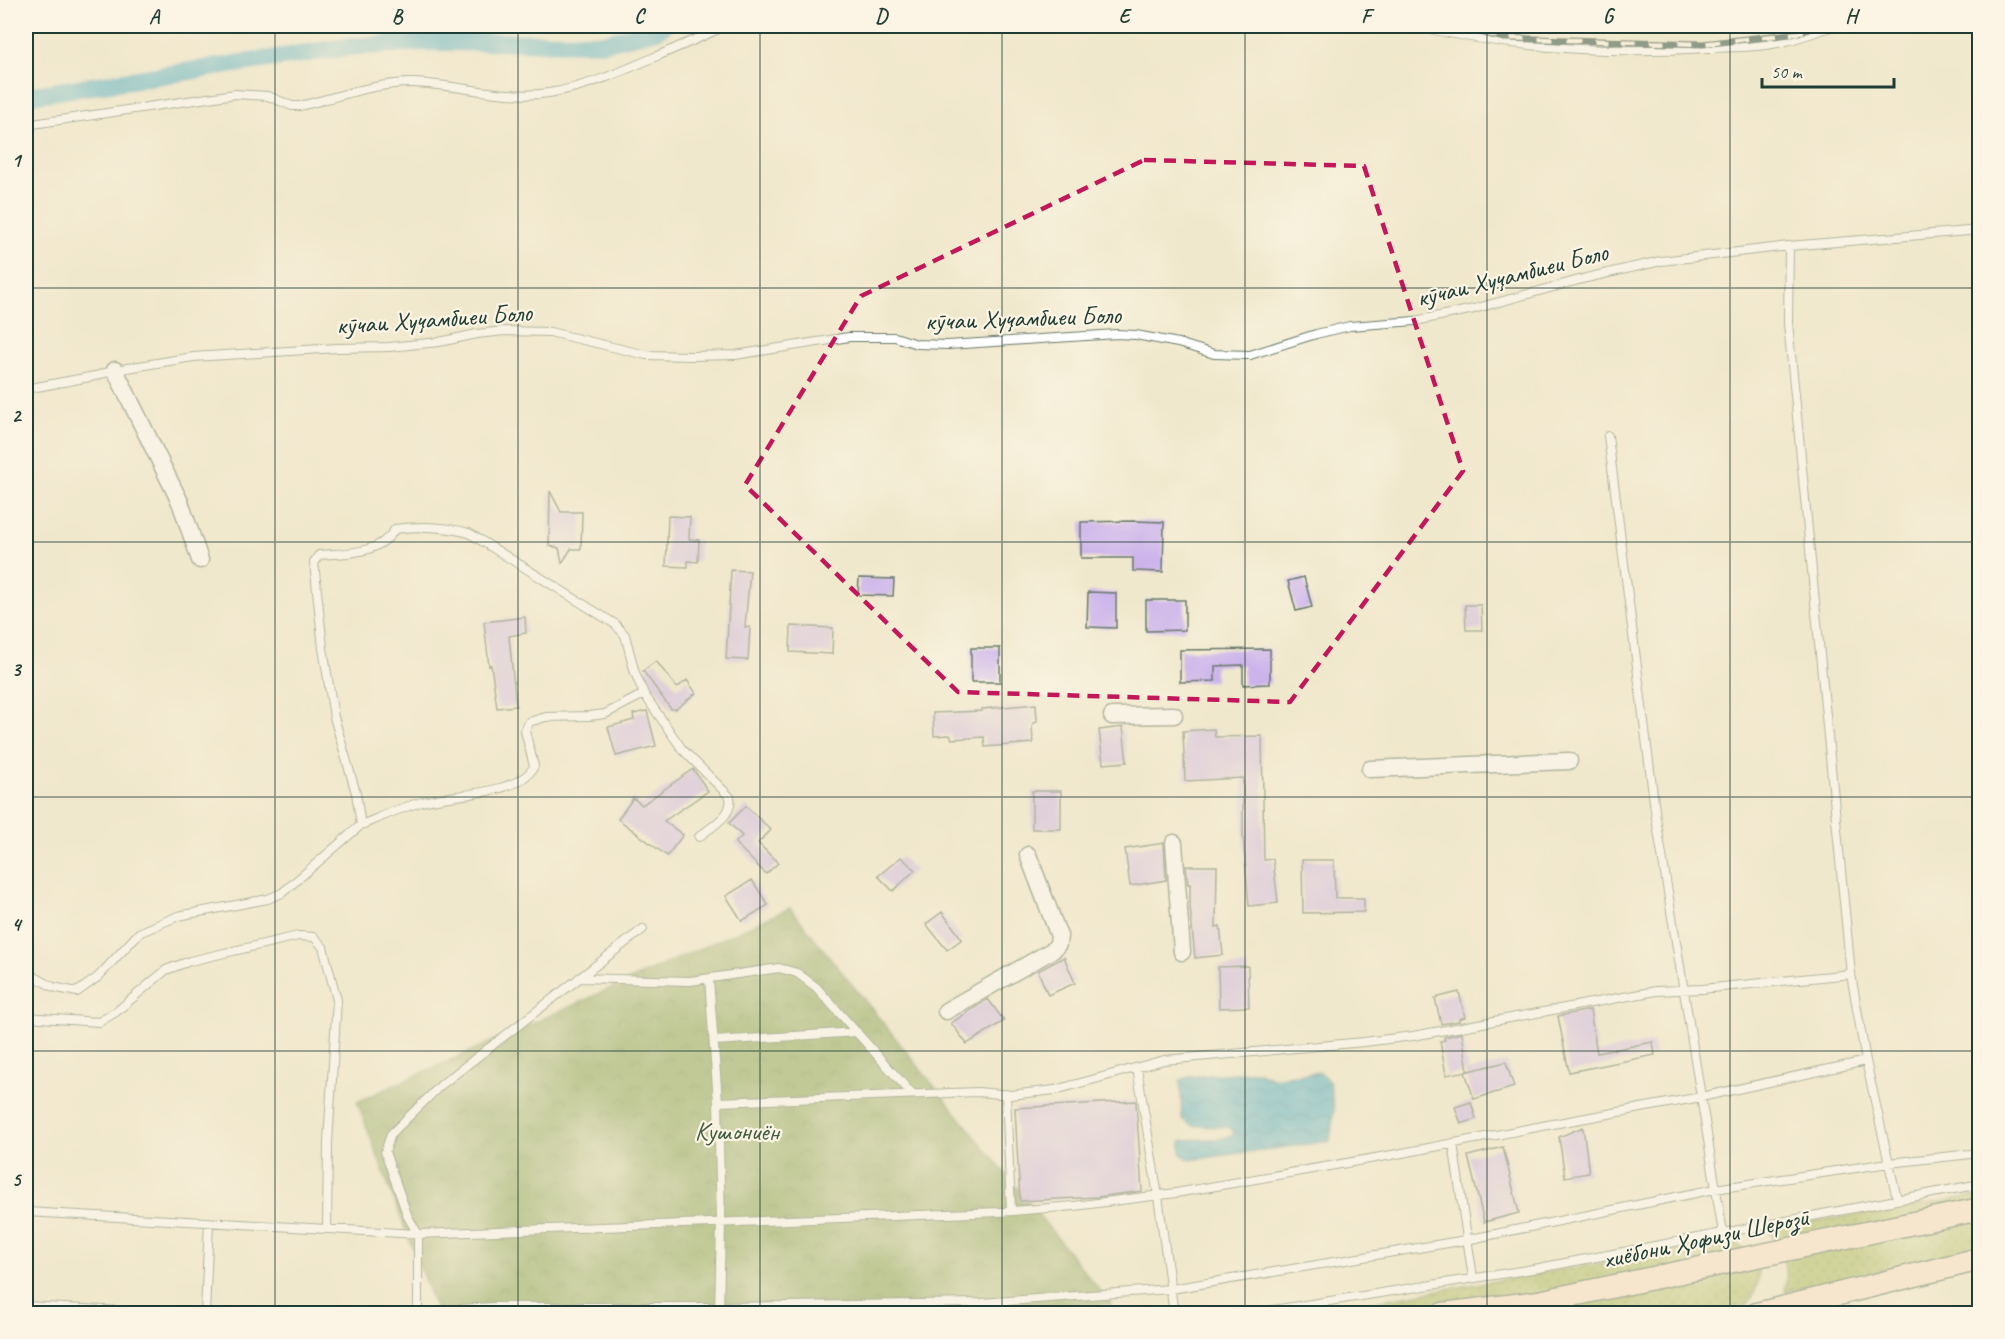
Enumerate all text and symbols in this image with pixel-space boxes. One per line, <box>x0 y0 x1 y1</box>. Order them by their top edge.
text: A <box>149 4 161 29</box>
text: B <box>392 4 404 29</box>
text: C <box>634 4 646 29</box>
text: D <box>875 4 889 29</box>
text: E <box>1119 4 1133 29</box>
text: F <box>1361 4 1375 29</box>
text: G <box>1603 4 1616 29</box>
text: H <box>1845 4 1860 29</box>
scale bar <box>1762 51 1894 89</box>
text: 50 m <box>1771 61 1804 83</box>
text: 1 <box>12 148 23 173</box>
street label: кӯчаи Хуҷамбиеи Боло <box>1413 235 1613 315</box>
street label: кӯчаи Хуҷамбиеи Боло <box>335 296 535 342</box>
street label: кӯчаи Хуҷамбиеи Боло <box>924 298 1123 338</box>
text: 2 <box>12 403 23 428</box>
text: 3 <box>12 657 23 682</box>
text: 4 <box>12 912 24 937</box>
park label: Кушониён <box>695 1115 780 1148</box>
text: 5 <box>12 1167 23 1192</box>
street label: хиёбони Ҳофизи Шерозӣ <box>1600 1200 1814 1277</box>

